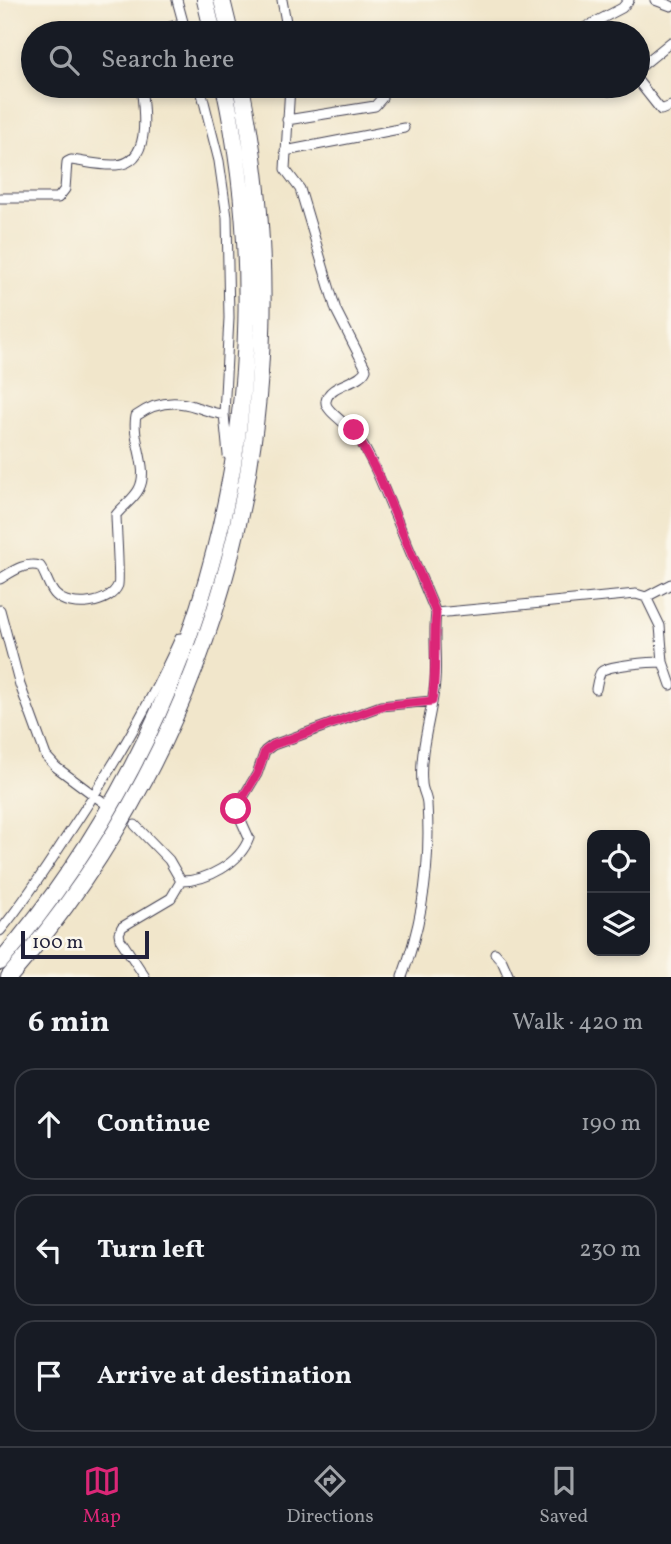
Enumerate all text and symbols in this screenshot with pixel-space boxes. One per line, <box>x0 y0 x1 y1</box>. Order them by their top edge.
search box <box>21 21 650 98</box>
icon: search <box>45 41 83 79</box>
text: Search here <box>101 42 234 78</box>
route end <box>338 414 369 445</box>
route start <box>220 793 251 824</box>
map controls <box>587 830 650 956</box>
button: locate <box>587 830 650 893</box>
button: layers <box>587 893 650 956</box>
scale bar <box>21 928 149 960</box>
text: 100 m <box>32 930 83 956</box>
text: 6 min <box>28 1002 110 1044</box>
text: Walk · 420 m <box>512 1007 643 1039</box>
icon: ahead <box>30 1105 68 1143</box>
text: Continue <box>97 1106 210 1142</box>
text: 190 m <box>581 1108 641 1140</box>
icon: left <box>30 1231 68 1269</box>
text: Turn left <box>97 1232 205 1268</box>
text: 230 m <box>579 1234 641 1266</box>
icon: arrive <box>30 1357 68 1395</box>
text: Arrive at destination <box>97 1358 352 1394</box>
tab: Map <box>83 1462 121 1530</box>
tab: Directions <box>287 1462 374 1530</box>
tab: Saved <box>539 1462 588 1530</box>

